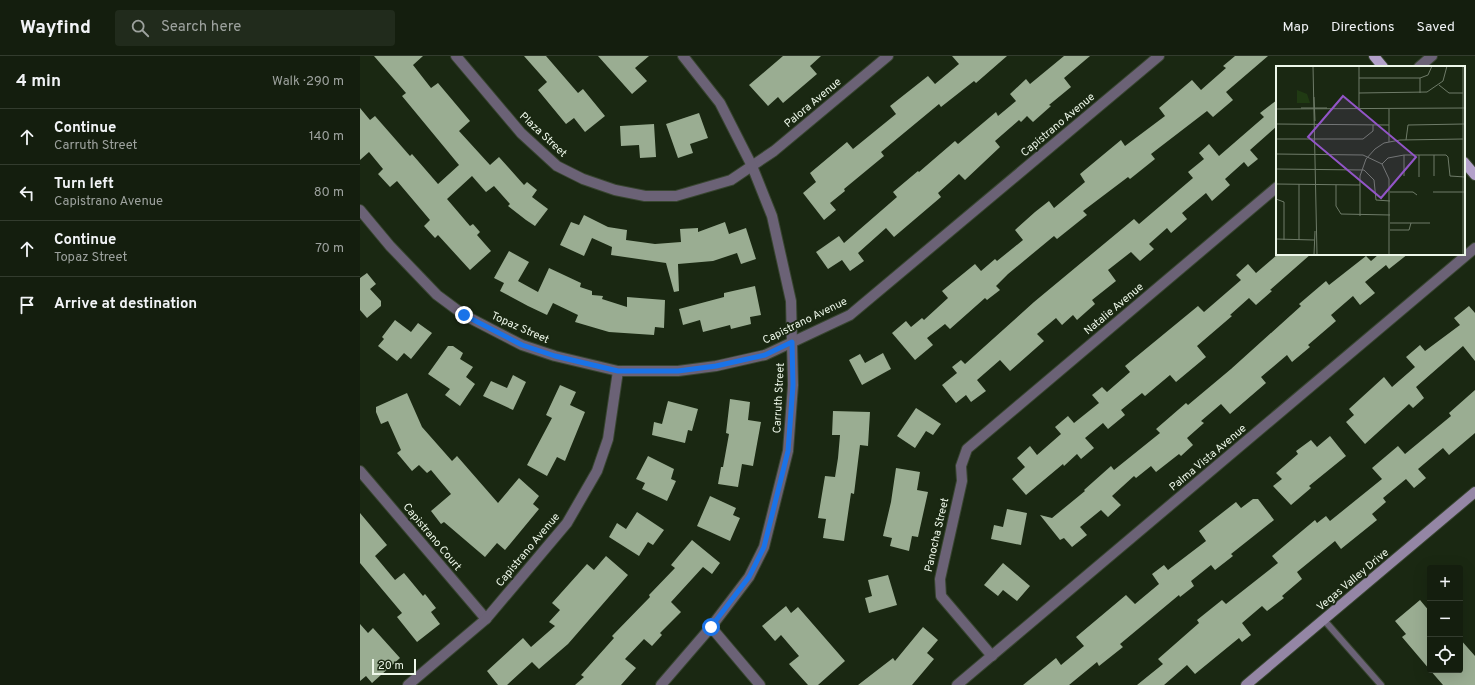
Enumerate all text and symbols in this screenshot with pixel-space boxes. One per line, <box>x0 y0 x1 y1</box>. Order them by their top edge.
search box <box>115 10 395 46</box>
text: Wayfind <box>20 16 91 40</box>
icon: search <box>129 17 151 39</box>
text: Search here <box>161 18 241 37</box>
text: Map <box>1283 19 1309 36</box>
text: Directions <box>1331 19 1395 36</box>
text: Saved <box>1417 19 1455 36</box>
inset map <box>1276 66 1465 255</box>
text: 4 min <box>16 71 61 93</box>
text: Walk · 290 m <box>272 74 344 90</box>
street label: Palora Avenue <box>782 75 844 131</box>
street label: Capistrano Avenue <box>1018 90 1098 160</box>
street label: Plaza Street <box>516 109 570 161</box>
text: Continue <box>54 119 116 138</box>
icon: ahead <box>16 126 38 148</box>
text: 140 m <box>309 129 344 145</box>
text: Carruth Street <box>54 138 137 154</box>
text: Turn left <box>54 175 114 194</box>
icon: left <box>16 182 38 204</box>
text: 80 m <box>314 185 344 201</box>
text: Capistrano Avenue <box>54 194 163 210</box>
text: Continue <box>54 231 116 250</box>
icon: ahead <box>16 238 38 260</box>
text: 70 m <box>315 241 344 257</box>
text: Topaz Street <box>54 250 127 266</box>
street label: Natalie Avenue <box>1081 280 1147 338</box>
icon: arrive <box>16 294 38 316</box>
street label: Capistrano Avenue <box>760 294 850 348</box>
text: Arrive at destination <box>54 295 197 314</box>
route end <box>455 306 473 324</box>
street label: Topaz Street <box>489 309 551 347</box>
street label: Carruth Street <box>770 362 788 434</box>
street label: Palma Vista Avenue <box>1167 422 1250 494</box>
street label: Panocha Street <box>922 497 952 573</box>
street label: Capistrano Court <box>400 500 464 574</box>
street label: Capistrano Avenue <box>493 510 563 590</box>
street label: Vegas Valley Drive <box>1314 546 1392 614</box>
map controls <box>1427 565 1463 673</box>
button: + <box>1427 565 1463 601</box>
button: − <box>1427 601 1463 637</box>
route start <box>702 618 720 636</box>
button: locate <box>1427 637 1463 673</box>
scale bar <box>372 657 416 676</box>
text: 20 m <box>378 659 404 673</box>

